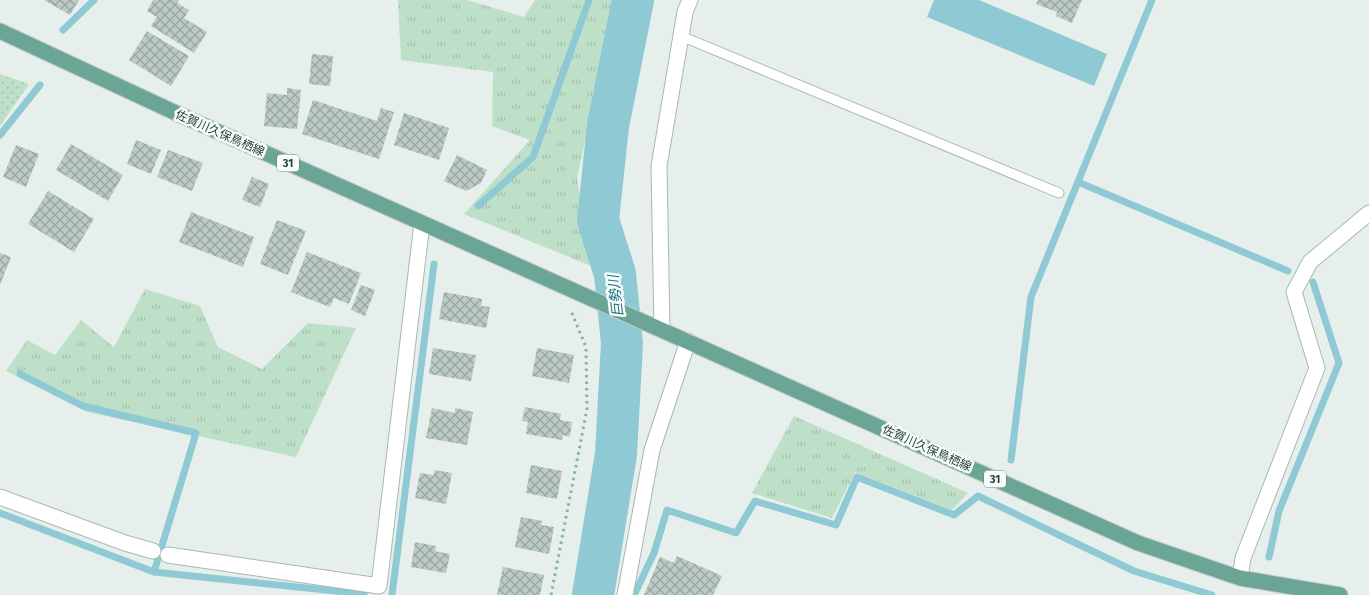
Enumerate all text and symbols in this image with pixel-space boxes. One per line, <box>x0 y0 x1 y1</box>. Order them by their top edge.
street label: 佐賀川久保鳥栖線 <box>173 107 267 159</box>
road number: 31 <box>277 154 299 172</box>
water label: 巨勢川 <box>605 272 627 318</box>
street label: 佐賀川久保鳥栖線 <box>880 422 974 474</box>
road number: 31 <box>984 470 1006 488</box>

